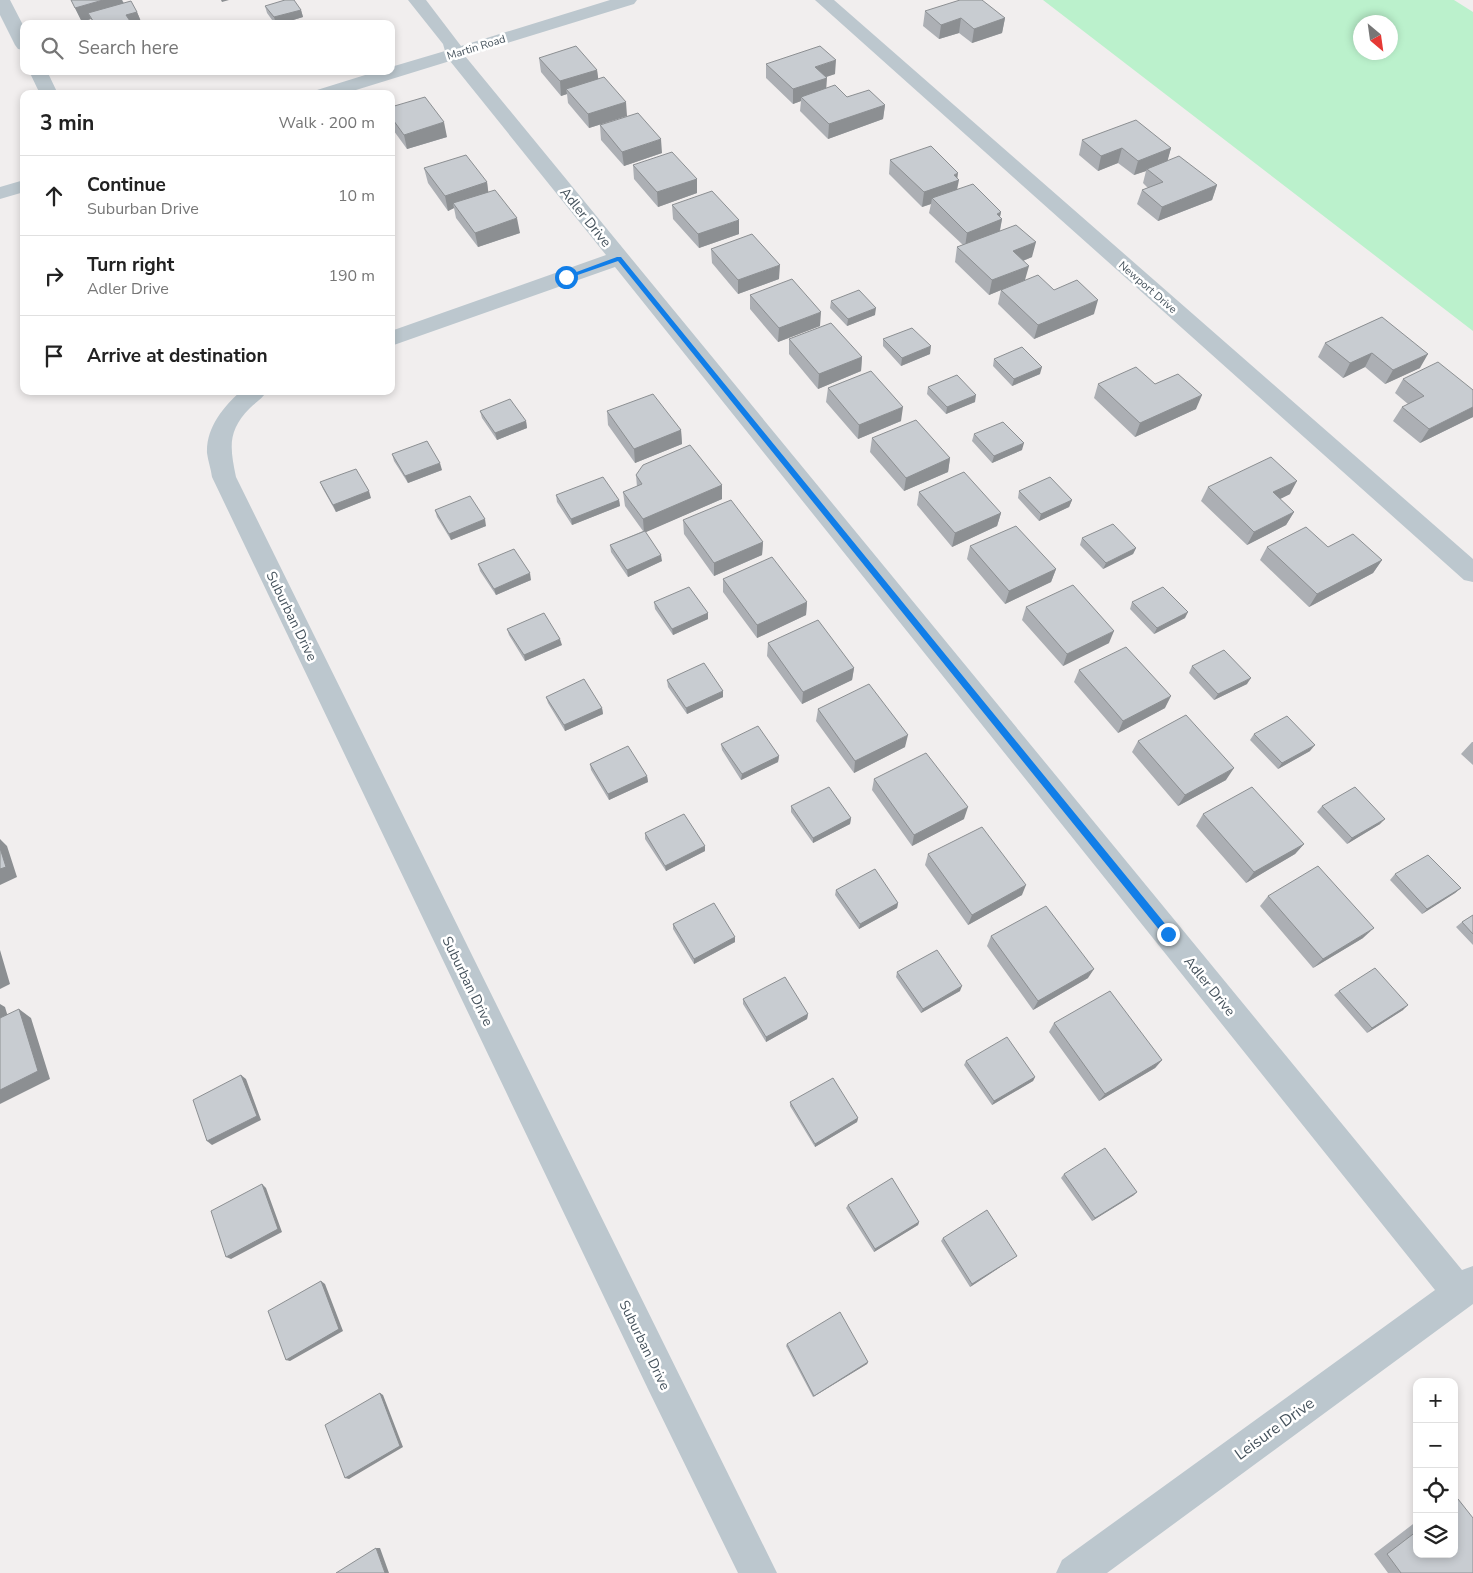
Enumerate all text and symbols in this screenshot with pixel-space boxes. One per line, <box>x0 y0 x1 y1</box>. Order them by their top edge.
north arrow <box>1353 15 1398 60</box>
search box <box>20 20 395 75</box>
street label: Martin Road <box>445 31 507 64</box>
icon: search <box>38 34 66 62</box>
text: Search here <box>78 35 179 61</box>
text: 3 min <box>40 109 94 137</box>
text: Walk · 200 m <box>279 112 375 134</box>
text: Continue <box>87 172 166 198</box>
icon: ahead <box>40 182 68 210</box>
street label: Adler Drive <box>556 183 616 251</box>
text: 10 m <box>338 185 375 207</box>
text: Suburban Drive <box>87 198 199 220</box>
text: Turn right <box>87 252 174 278</box>
street label: Newport Drive <box>1115 258 1180 317</box>
icon: right <box>40 262 68 290</box>
text: 190 m <box>328 265 375 287</box>
route start <box>555 266 578 289</box>
text: Adler Drive <box>87 278 169 300</box>
icon: arrive <box>40 342 68 370</box>
text: Arrive at destination <box>87 343 268 369</box>
street label: Suburban Drive <box>262 568 322 664</box>
route end <box>1157 923 1180 946</box>
street label: Suburban Drive <box>438 933 498 1029</box>
street label: Adler Drive <box>1180 952 1240 1020</box>
street label: Suburban Drive <box>615 1297 675 1393</box>
map controls <box>1413 1378 1458 1558</box>
button: + <box>1413 1378 1458 1423</box>
street label: Leisure Drive <box>1230 1392 1319 1465</box>
button: − <box>1413 1423 1458 1468</box>
button: locate <box>1413 1468 1458 1513</box>
button: layers <box>1413 1513 1458 1558</box>

